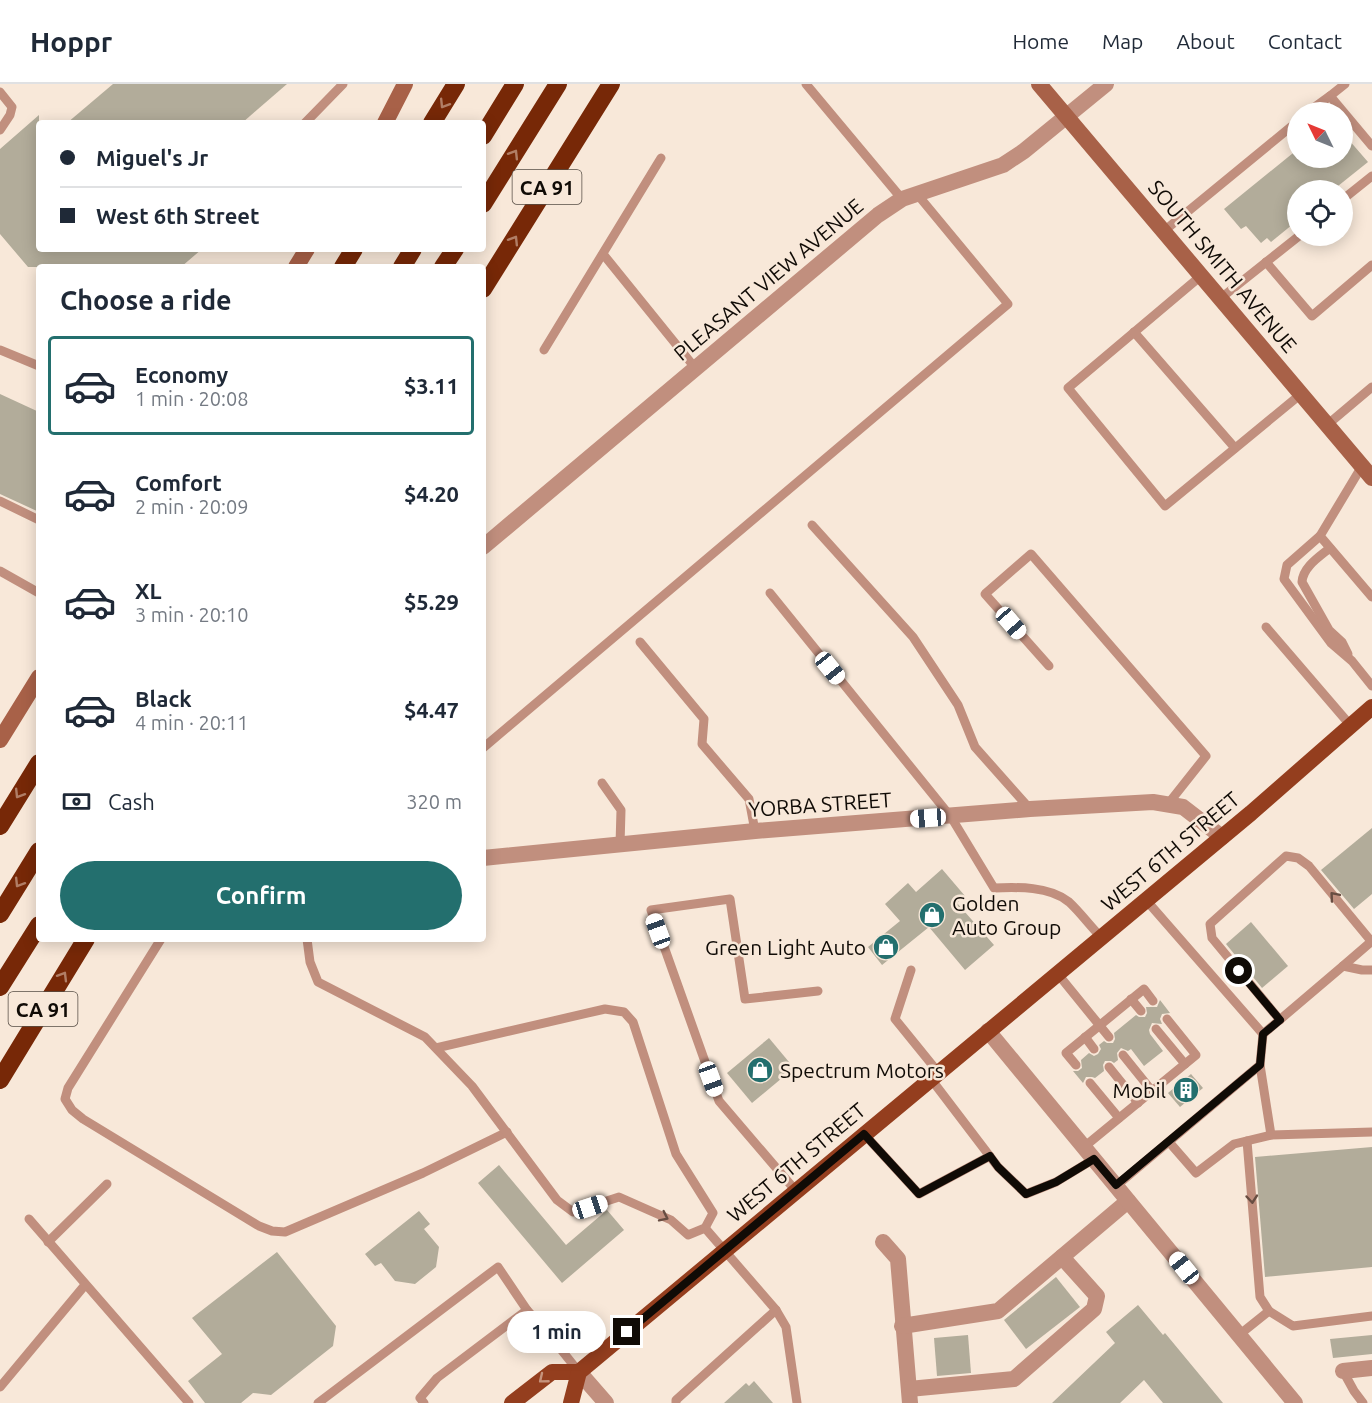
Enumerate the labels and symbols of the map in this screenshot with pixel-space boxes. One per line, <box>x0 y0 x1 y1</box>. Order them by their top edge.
one-way arrow <box>440 97 451 108</box>
north arrow <box>1287 102 1353 168</box>
one-way arrow <box>507 150 518 161</box>
road number: CA 91 <box>512 170 582 204</box>
street label: SOUTH SMITH AVENUE <box>1144 175 1302 357</box>
street label: PLEASANT VIEW AVENUE <box>669 193 867 365</box>
one-way arrow <box>506 236 518 246</box>
car <box>992 604 1030 642</box>
car <box>812 648 848 688</box>
street label: WEST 6TH STREET <box>1096 786 1244 916</box>
street label: YORBA STREET <box>748 787 893 821</box>
one-way arrow <box>15 788 27 798</box>
car <box>909 808 947 828</box>
one-way arrow <box>16 876 27 887</box>
place label: Golden Auto Group <box>952 891 1061 939</box>
one-way arrow <box>1330 892 1341 903</box>
shop icon: Golden Auto Group <box>917 900 947 930</box>
car <box>643 911 673 951</box>
shop icon: Green Light Auto <box>871 932 901 962</box>
place label: Green Light Auto <box>705 935 866 959</box>
route start <box>1225 957 1252 984</box>
one-way arrow <box>56 972 68 982</box>
road number: CA 91 <box>9 992 78 1026</box>
shop icon: Spectrum Motors <box>745 1055 775 1085</box>
place label: Spectrum Motors <box>780 1058 944 1082</box>
car <box>696 1059 726 1099</box>
building icon: Mobil <box>1171 1075 1201 1105</box>
place label: Mobil <box>1113 1078 1166 1102</box>
street label: WEST 6TH STREET <box>722 1097 870 1227</box>
car <box>570 1193 610 1221</box>
one-way arrow <box>1245 1195 1258 1204</box>
one-way arrow <box>657 1210 668 1222</box>
car <box>1166 1248 1202 1288</box>
callout: 1 min <box>507 1311 606 1353</box>
route end <box>613 1318 640 1345</box>
one-way arrow <box>538 1371 549 1382</box>

